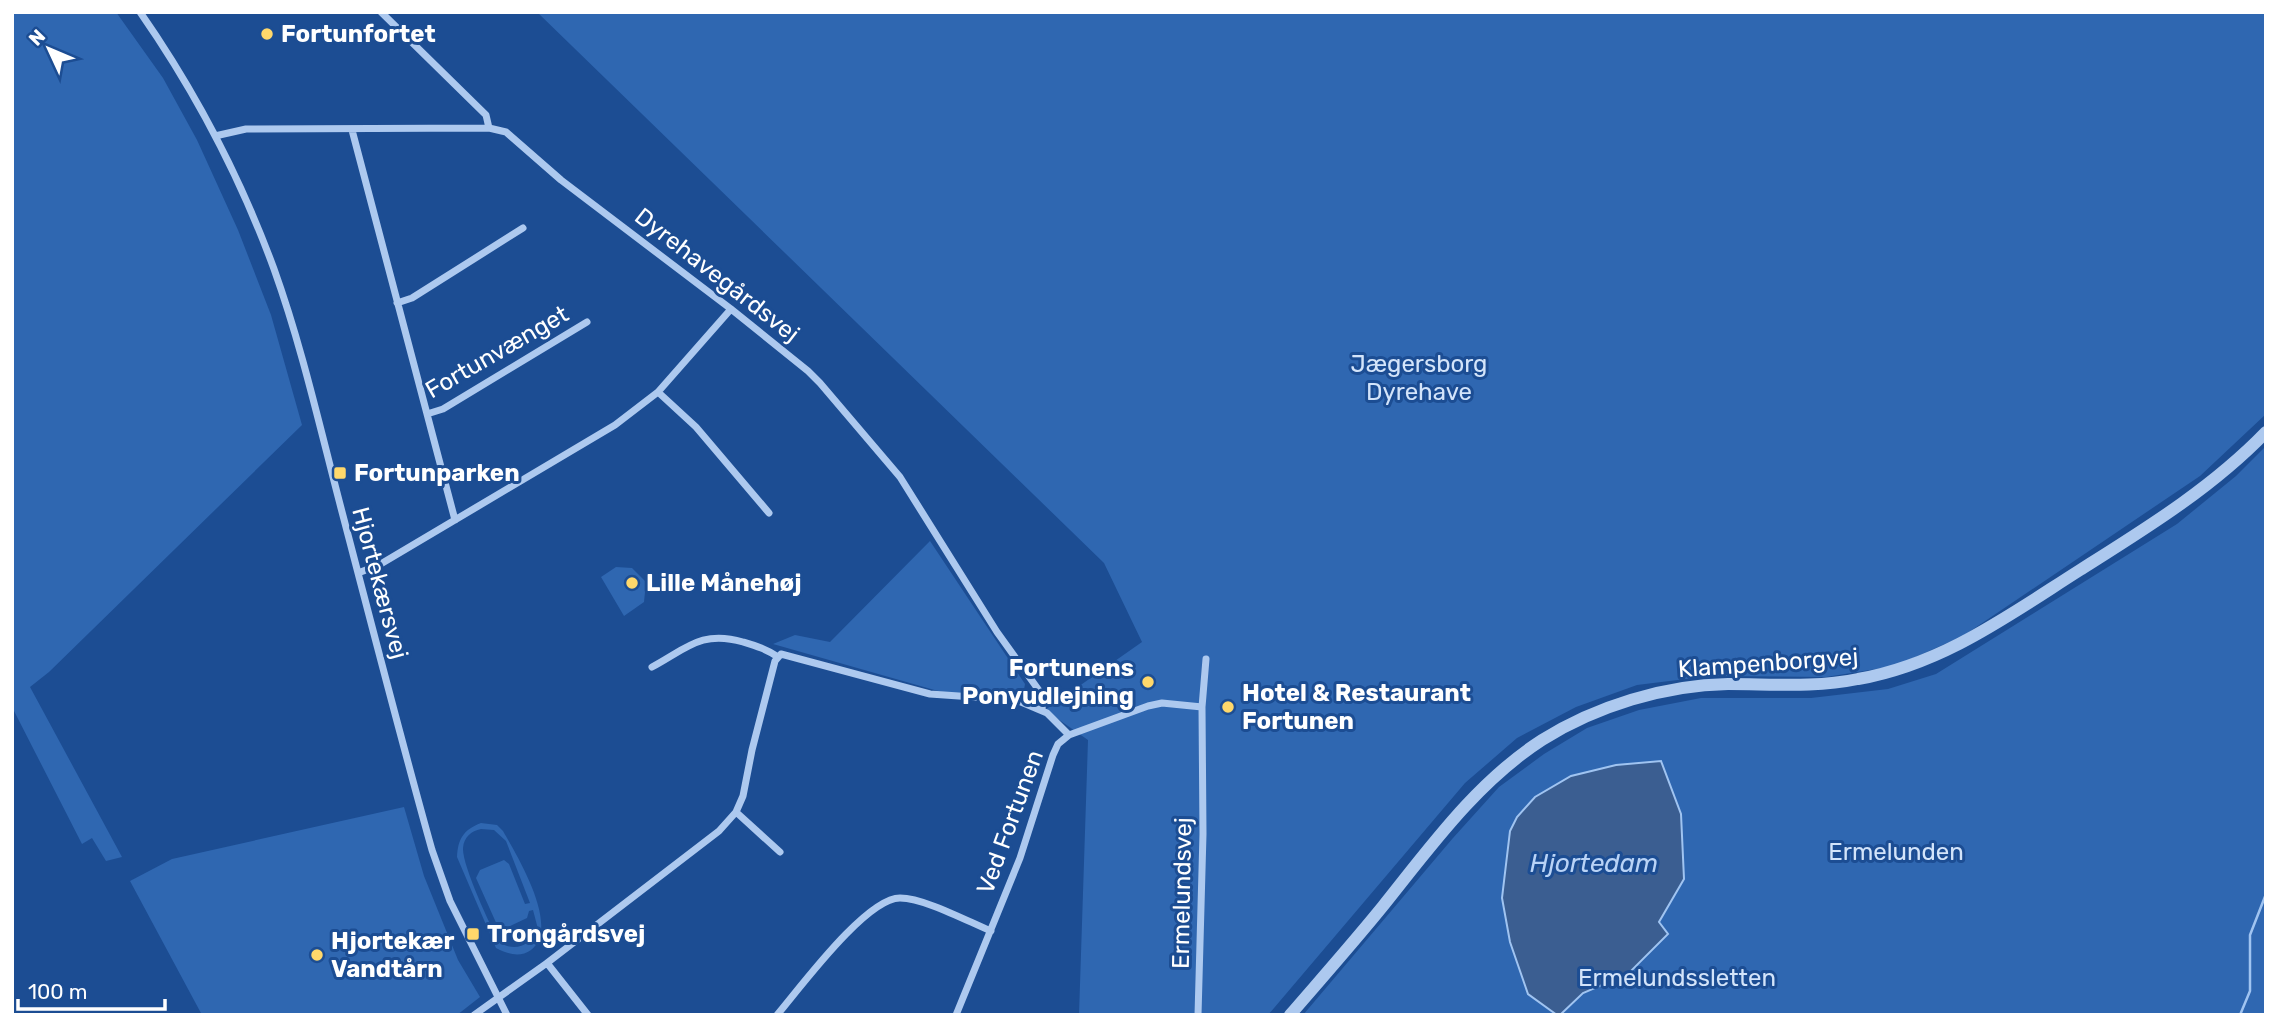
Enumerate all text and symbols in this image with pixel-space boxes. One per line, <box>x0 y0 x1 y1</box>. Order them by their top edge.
north arrow <box>14 14 84 84</box>
place label: Fortunfortet <box>281 20 436 48</box>
text: N <box>24 25 50 50</box>
marker: Fortunfortet <box>259 26 275 42</box>
street label: Dyrehavegårdsvej <box>629 202 805 348</box>
street label: Fortunvænget <box>421 300 573 404</box>
park label: Jægersborg Dyrehave <box>1351 350 1487 406</box>
place label: Fortunparken <box>354 459 520 487</box>
marker: Fortunparken <box>332 465 348 481</box>
street label: Hjortekærsvej <box>346 504 414 662</box>
place label: Lille Månehøj <box>646 569 802 597</box>
marker: Lille Månehøj <box>624 575 640 591</box>
street label: Klampenborgvej <box>1677 643 1859 683</box>
place label: Fortunens Ponyudlejning <box>962 654 1134 710</box>
marker: Fortunens Ponyudlejning <box>1140 674 1156 690</box>
place label: Hotel & Restaurant Fortunen <box>1242 679 1471 735</box>
marker: Hotel & Restaurant Fortunen <box>1220 699 1236 715</box>
street label: Ved Fortunen <box>971 746 1049 898</box>
street label: Ermelundsvej <box>1167 817 1197 969</box>
park label: Ermelunden <box>1828 838 1964 866</box>
water label: Hjortedam <box>1530 848 1658 879</box>
place label: Trongårdsvej <box>487 920 645 948</box>
marker: Trongårdsvej <box>465 926 481 942</box>
place label: Hjortekær Vandtårn <box>331 927 455 983</box>
marker: Hjortekær Vandtårn <box>309 947 325 963</box>
park label: Ermelundssletten <box>1578 964 1776 992</box>
scale bar <box>18 968 164 1012</box>
text: 100 m <box>28 979 87 1004</box>

